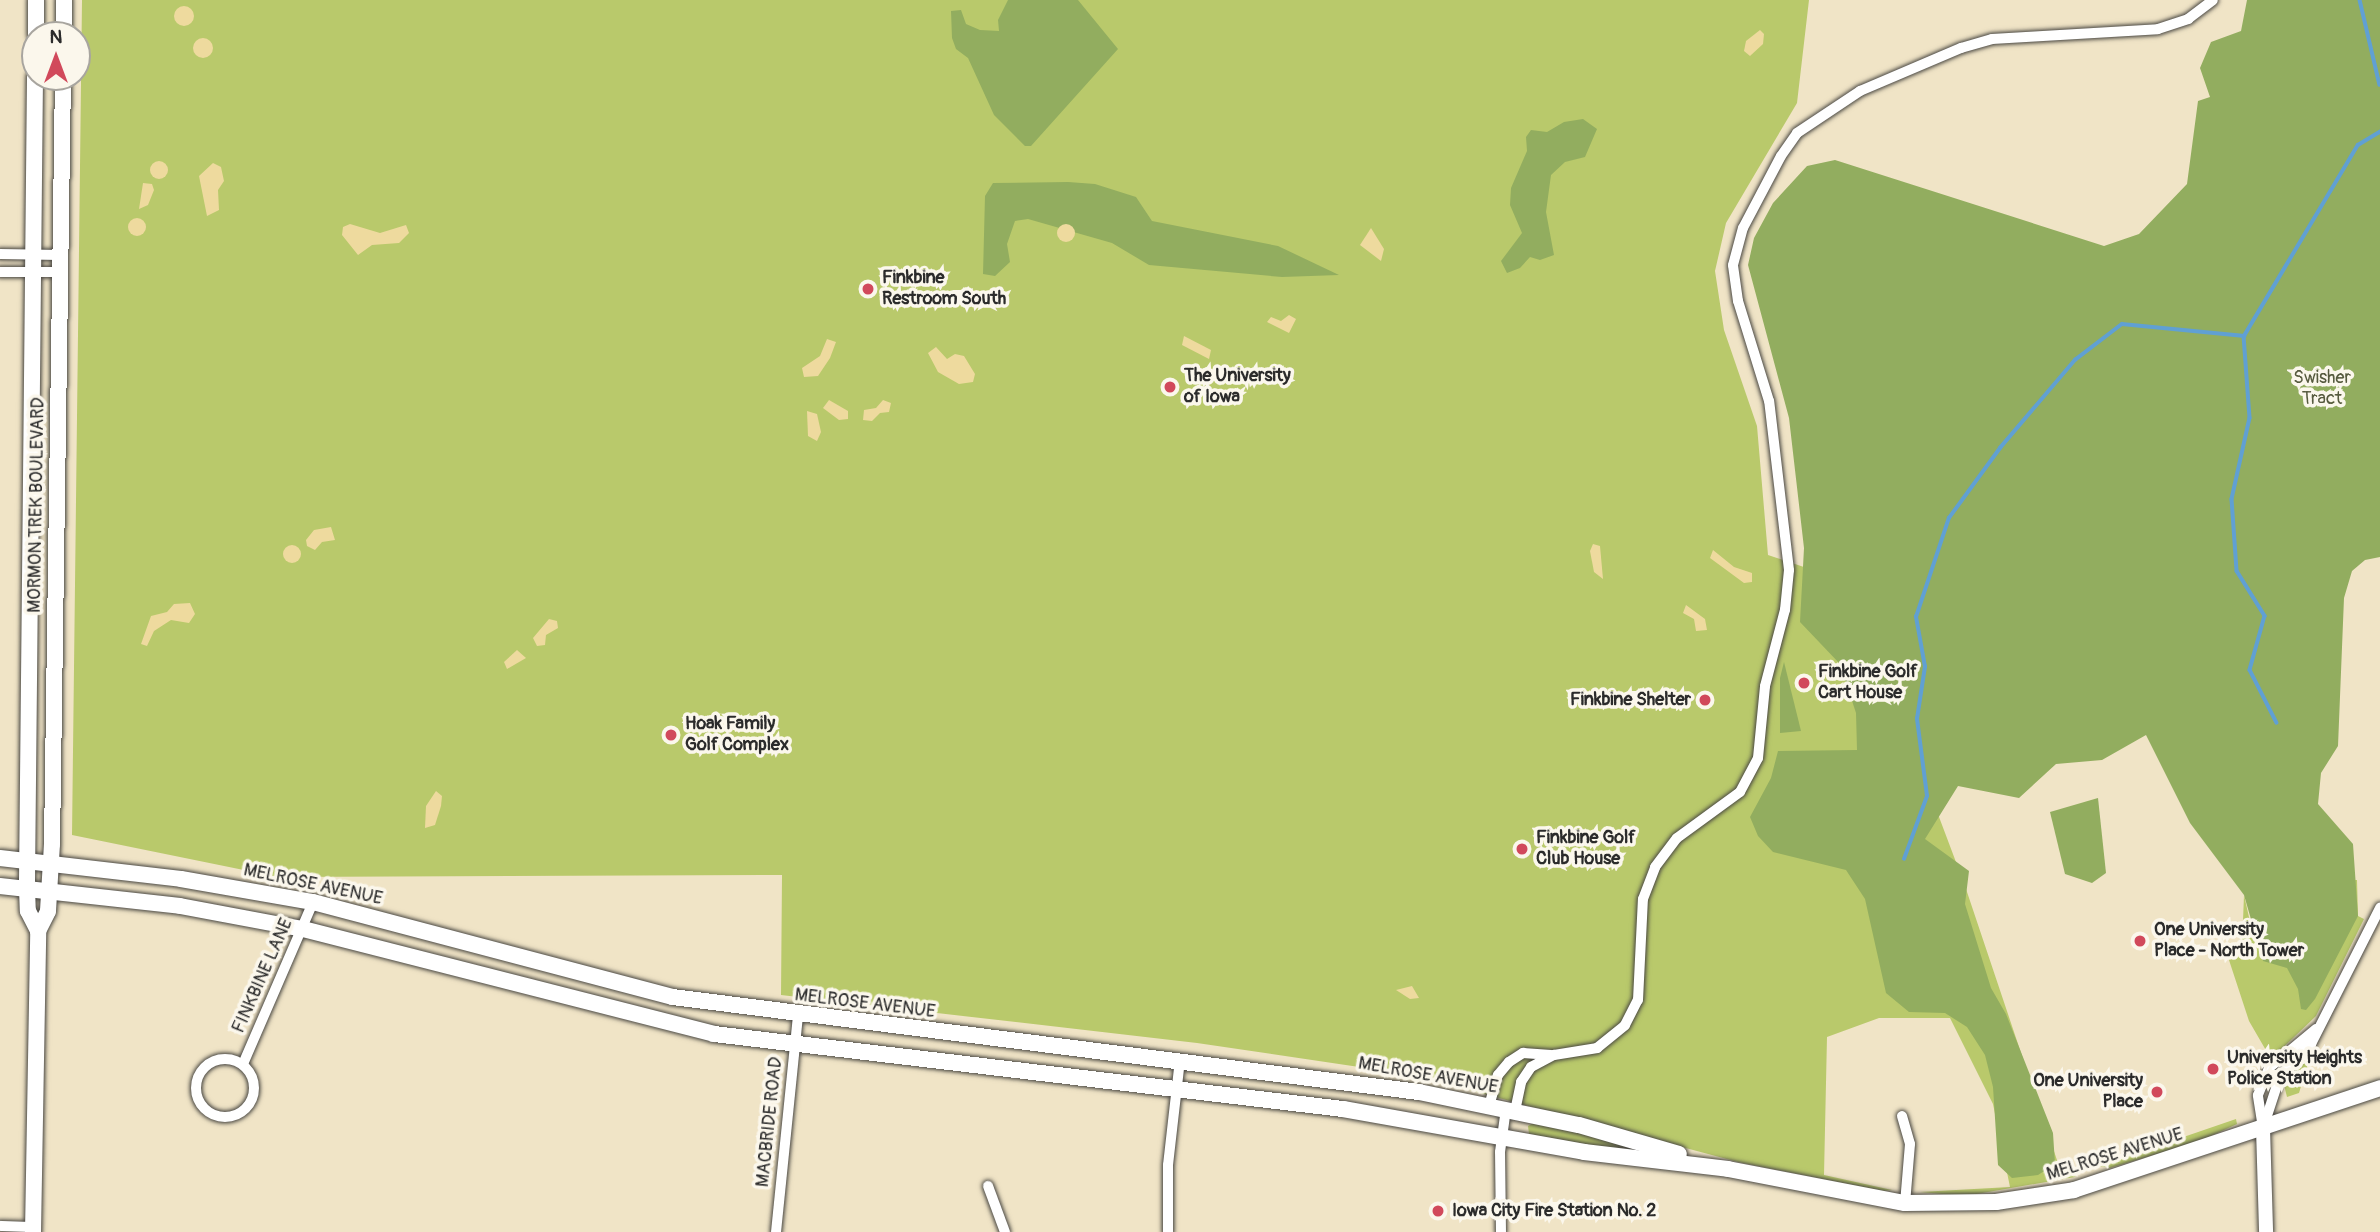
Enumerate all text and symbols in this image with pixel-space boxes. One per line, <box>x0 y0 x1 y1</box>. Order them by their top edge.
north arrow <box>21 21 91 91</box>
text: N <box>50 25 62 49</box>
place label: Finkbine Restroom South <box>882 268 1006 310</box>
marker: Finkbine Restroom South <box>860 281 876 297</box>
place label: The University of Iowa <box>1184 366 1291 408</box>
park label: Swisher Tract <box>2293 368 2351 410</box>
marker: The University of Iowa <box>1162 379 1178 395</box>
street label: MORMON TREK BOULEVARD <box>24 397 50 613</box>
place label: Finkbine Golf Cart House <box>1818 662 1918 704</box>
marker: Finkbine Golf Cart House <box>1796 675 1812 691</box>
place label: Finkbine Shelter <box>1570 689 1691 711</box>
marker: Finkbine Shelter <box>1697 692 1713 708</box>
place label: Hoak Family Golf Complex <box>685 714 789 756</box>
marker: Hoak Family Golf Complex <box>663 727 679 743</box>
place label: Finkbine Golf Club House <box>1536 828 1636 870</box>
marker: Finkbine Golf Club House <box>1514 841 1530 857</box>
street label: MELROSE AVENUE <box>242 860 384 910</box>
street label: FINKBINE LANE <box>228 915 298 1037</box>
place label: One University Place - North Tower <box>2154 920 2304 962</box>
marker: One University Place - North Tower <box>2132 933 2148 949</box>
street label: MELROSE AVENUE <box>794 985 936 1023</box>
place label: University Heights Police Station <box>2227 1048 2362 1090</box>
street label: MELROSE AVENUE <box>1357 1053 1499 1099</box>
street label: MACBRIDE ROAD <box>752 1056 788 1188</box>
marker: University Heights Police Station <box>2205 1061 2221 1077</box>
place label: One University Place <box>2033 1071 2143 1114</box>
marker: One University Place <box>2149 1084 2165 1100</box>
street label: MELROSE AVENUE <box>2044 1124 2186 1186</box>
place label: Iowa City Fire Station No. 2 <box>1452 1200 1656 1222</box>
marker: Iowa City Fire Station No. 2 <box>1430 1203 1446 1219</box>

